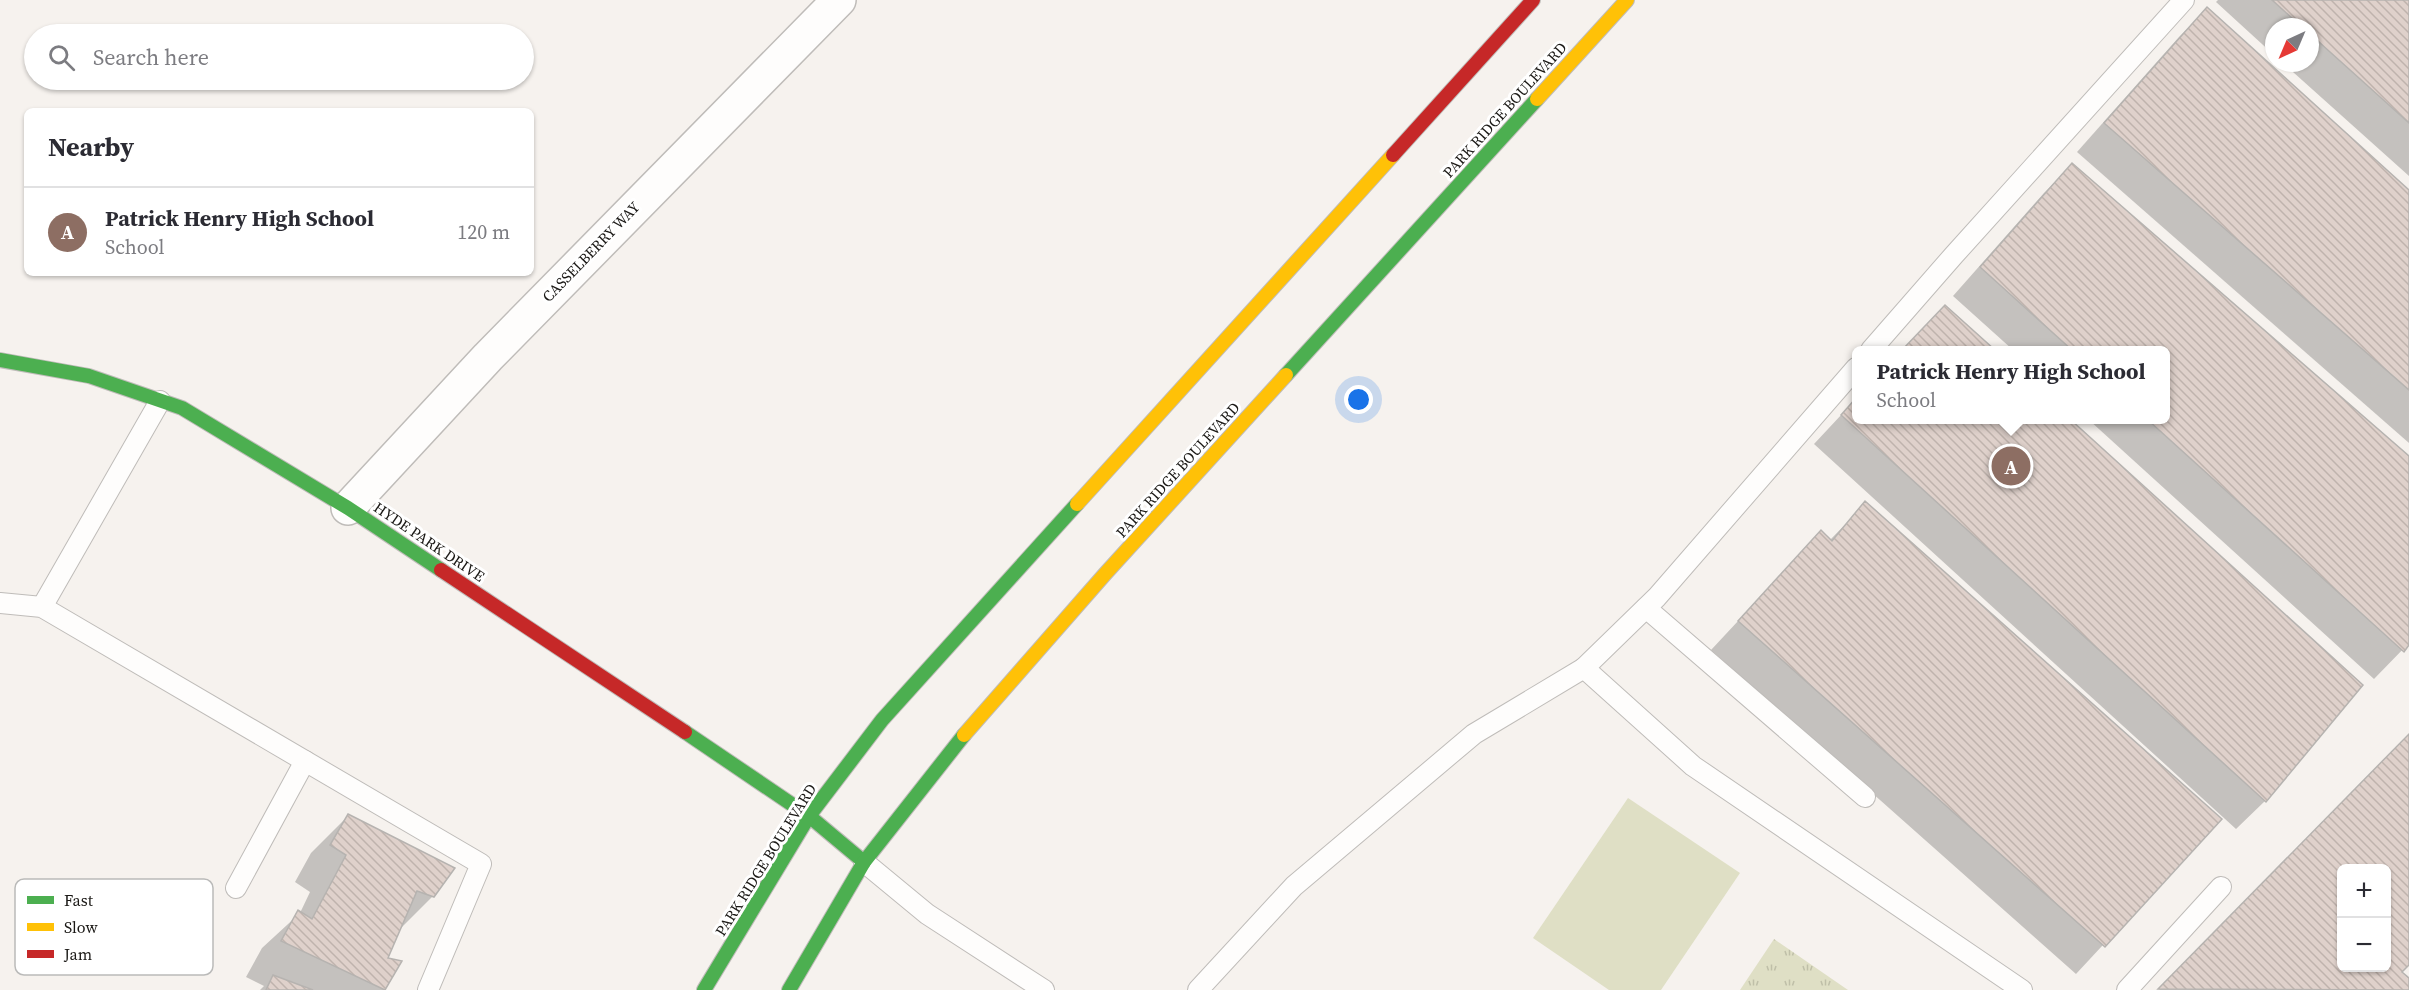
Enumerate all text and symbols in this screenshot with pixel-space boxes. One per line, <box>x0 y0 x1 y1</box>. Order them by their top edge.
north arrow <box>2265 18 2319 72</box>
search box <box>24 24 534 90</box>
street label: PARK RIDGE BOULEVARD <box>1438 37 1571 182</box>
icon: search <box>45 41 78 74</box>
text: Search here <box>93 42 209 72</box>
text: Nearby <box>48 129 134 165</box>
street label: CASSELBERRY WAY <box>537 196 644 306</box>
text: Patrick Henry High School <box>105 203 374 233</box>
text: A <box>61 218 74 246</box>
text: 120 m <box>457 218 510 246</box>
text: School <box>105 233 165 261</box>
popup <box>1852 346 2170 424</box>
text: Patrick Henry High School <box>1876 356 2146 386</box>
your location <box>1344 385 1373 414</box>
text: School <box>1876 386 1936 414</box>
street label: PARK RIDGE BOULEVARD <box>1111 397 1244 542</box>
pin: A <box>1992 444 2030 488</box>
street label: HYDE PARK DRIVE <box>370 497 489 587</box>
street label: PARK RIDGE BOULEVARD <box>710 780 821 940</box>
map controls <box>2337 864 2391 972</box>
button: + <box>2337 864 2391 918</box>
legend <box>15 879 213 975</box>
text: Fast <box>64 889 94 911</box>
text: Slow <box>64 916 99 938</box>
button: − <box>2337 918 2391 972</box>
text: Jam <box>63 943 92 965</box>

